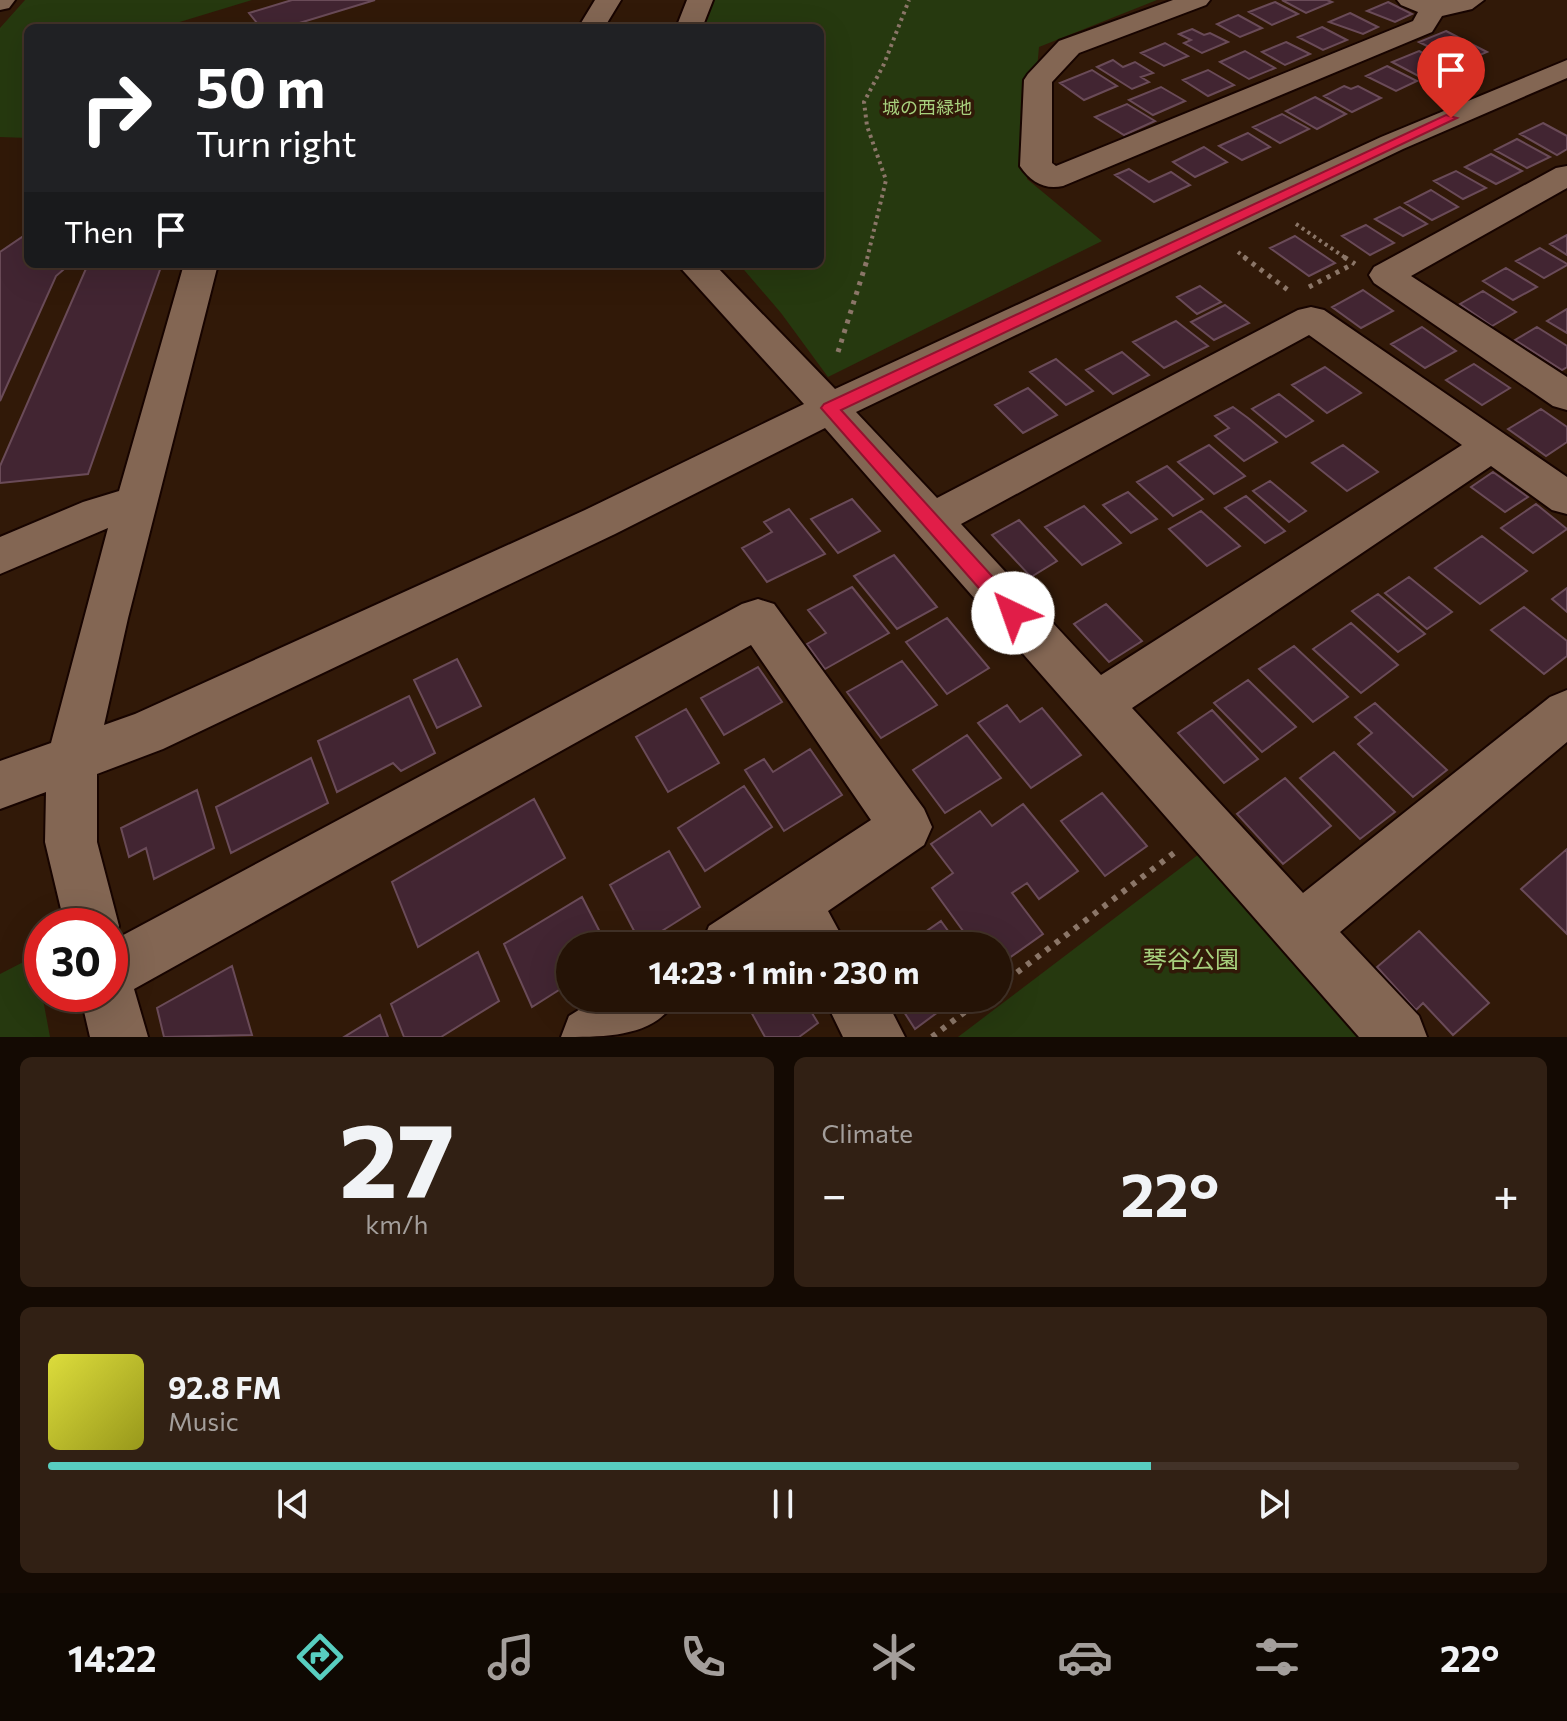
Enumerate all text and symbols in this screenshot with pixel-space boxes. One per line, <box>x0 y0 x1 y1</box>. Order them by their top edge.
pin <box>1417 36 1485 118</box>
icon: arrive <box>1429 48 1473 92</box>
text: 50 m <box>196 51 325 120</box>
icon: right <box>64 56 168 160</box>
park label: 城の西緑地 <box>882 96 972 118</box>
text: Turn right <box>196 120 357 164</box>
icon: arrive <box>149 208 193 252</box>
text: Then <box>64 212 133 249</box>
position arrow <box>971 571 1055 655</box>
speed limit sign: 30 <box>24 908 128 1012</box>
park label: 琴谷公園 <box>1143 944 1239 973</box>
text: 14:23 · 1 min · 230 m <box>649 953 919 990</box>
text: 27 <box>339 1092 455 1219</box>
text: Climate <box>822 1117 913 1148</box>
text: 22° <box>1120 1156 1219 1229</box>
text: − <box>822 1166 847 1220</box>
text: + <box>1493 1166 1519 1220</box>
text: km/h <box>365 1208 428 1239</box>
text: 92.8 FM <box>168 1368 281 1405</box>
text: Music <box>168 1405 239 1436</box>
icon: previous <box>271 1482 315 1526</box>
icon: pause <box>761 1482 805 1526</box>
icon: next <box>1252 1482 1296 1526</box>
icon: directions <box>292 1629 348 1685</box>
icon: music <box>483 1629 539 1685</box>
icon: phone <box>675 1629 731 1685</box>
icon: climate <box>866 1629 922 1685</box>
icon: car <box>1057 1629 1113 1685</box>
icon: filters <box>1249 1629 1305 1685</box>
text: 14:22 <box>68 1635 157 1679</box>
text: 22° <box>1440 1635 1499 1679</box>

